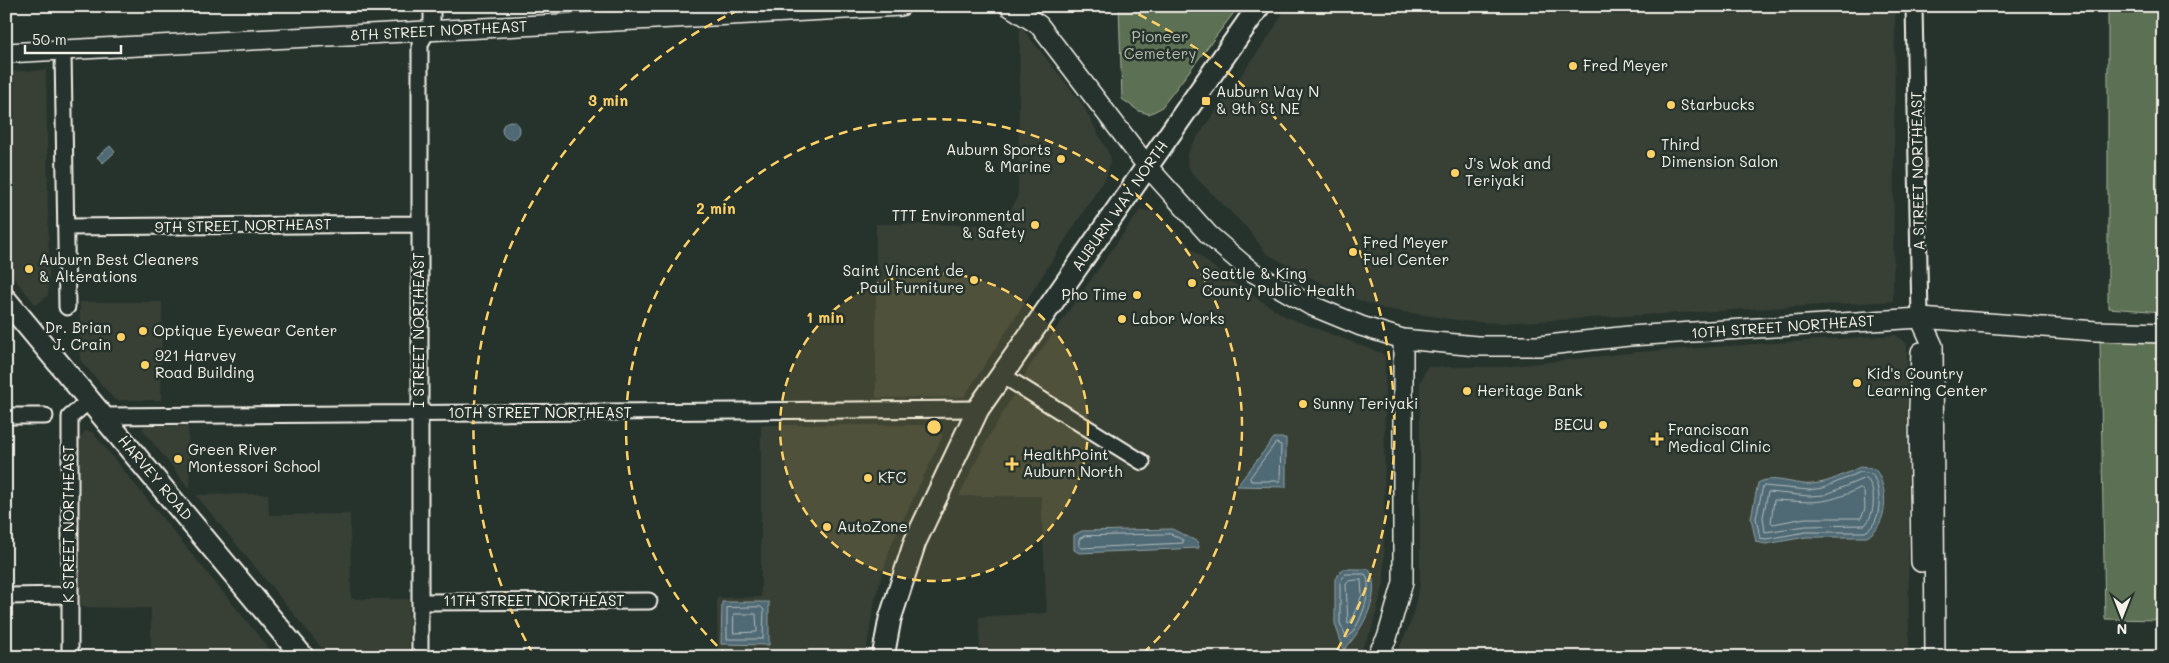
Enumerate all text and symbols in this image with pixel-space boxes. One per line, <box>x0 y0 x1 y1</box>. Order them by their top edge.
street label: 8TH STREET NORTHEAST <box>350 15 528 45</box>
scale bar <box>25 22 121 54</box>
park label: Pioneer Cemetery <box>1124 26 1196 63</box>
text: 50 m <box>32 29 67 49</box>
place label: Fred Meyer <box>1583 55 1668 75</box>
marker: Fred Meyer <box>1567 60 1579 72</box>
place label: Auburn Way N & 9th St NE <box>1216 81 1319 118</box>
text: 3 min <box>588 90 628 110</box>
street label: A STREET NORTHEAST <box>1906 91 1928 251</box>
place label: Starbucks <box>1681 94 1755 114</box>
marker: Auburn Way N & 9th St NE <box>1200 95 1212 107</box>
marker: Starbucks <box>1665 99 1677 111</box>
place label: Third Dimension Salon <box>1661 134 1778 171</box>
street label: AUBURN WAY NORTH <box>1067 136 1172 275</box>
place label: Auburn Sports & Marine <box>946 139 1051 176</box>
marker: Third Dimension Salon <box>1645 148 1657 160</box>
marker: Auburn Sports & Marine <box>1055 153 1067 165</box>
place label: J's Wok and Teriyaki <box>1465 153 1551 190</box>
marker: J's Wok and Teriyaki <box>1449 167 1461 179</box>
text: 2 min <box>696 198 736 218</box>
place label: TTT Environmental & Safety <box>892 205 1025 242</box>
street label: 9TH STREET NORTHEAST <box>154 213 332 237</box>
marker: TTT Environmental & Safety <box>1029 219 1041 231</box>
place label: Fred Meyer Fuel Center <box>1363 232 1449 269</box>
marker: Fred Meyer Fuel Center <box>1347 246 1359 258</box>
place label: Auburn Best Cleaners & Alterations <box>39 249 199 286</box>
street label: I STREET NORTHEAST <box>408 252 428 408</box>
place label: Saint Vincent de Paul Furniture <box>843 260 964 297</box>
marker: Auburn Best Cleaners & Alterations <box>23 263 35 275</box>
place label: Seattle & King County Public Health <box>1202 263 1354 300</box>
marker: Saint Vincent de Paul Furniture <box>968 274 980 286</box>
marker: Seattle & King County Public Health <box>1186 277 1198 289</box>
place label: Pho Time <box>1061 284 1127 304</box>
marker: Pho Time <box>1131 289 1143 301</box>
text: 1 min <box>806 307 844 327</box>
place label: Labor Works <box>1132 308 1225 328</box>
street label: 10TH STREET NORTHEAST <box>1690 310 1875 342</box>
marker: Labor Works <box>1116 313 1128 325</box>
place label: Dr. Brian J. Crain <box>45 317 111 354</box>
place label: Optique Eyewear Center <box>153 320 337 340</box>
marker: Optique Eyewear Center <box>137 325 149 337</box>
marker: Dr. Brian J. Crain <box>115 331 127 343</box>
place label: 921 Harvey Road Building <box>155 345 254 382</box>
marker: 921 Harvey Road Building <box>139 359 151 371</box>
place label: Kid's Country Learning Center <box>1867 363 1987 400</box>
marker: Kid's Country Learning Center <box>1851 377 1863 389</box>
place label: Heritage Bank <box>1477 380 1583 400</box>
marker: Heritage Bank <box>1461 385 1473 397</box>
place label: Sunny Teriyaki <box>1313 393 1418 413</box>
marker: Sunny Teriyaki <box>1297 398 1309 410</box>
street label: 10TH STREET NORTHEAST <box>448 402 632 422</box>
place label: BECU <box>1554 414 1593 434</box>
centre of rings <box>925 418 943 436</box>
marker: BECU <box>1597 419 1609 431</box>
place label: Franciscan Medical Clinic <box>1668 419 1771 456</box>
street label: HARVEY ROAD <box>114 430 197 524</box>
marker: Franciscan Medical Clinic <box>1650 432 1664 446</box>
place label: Green River Montessori School <box>188 439 321 476</box>
place label: HealthPoint Auburn North <box>1023 444 1123 481</box>
street label: K STREET NORTHEAST <box>58 445 78 603</box>
marker: Green River Montessori School <box>172 453 184 465</box>
marker: HealthPoint Auburn North <box>1005 457 1019 471</box>
place label: KFC <box>878 467 906 487</box>
marker: KFC <box>862 472 874 484</box>
place label: AutoZone <box>837 516 908 536</box>
marker: AutoZone <box>821 521 833 533</box>
street label: 11TH STREET NORTHEAST <box>443 590 625 610</box>
north arrow <box>2096 590 2146 640</box>
text: N <box>2117 620 2127 639</box>

